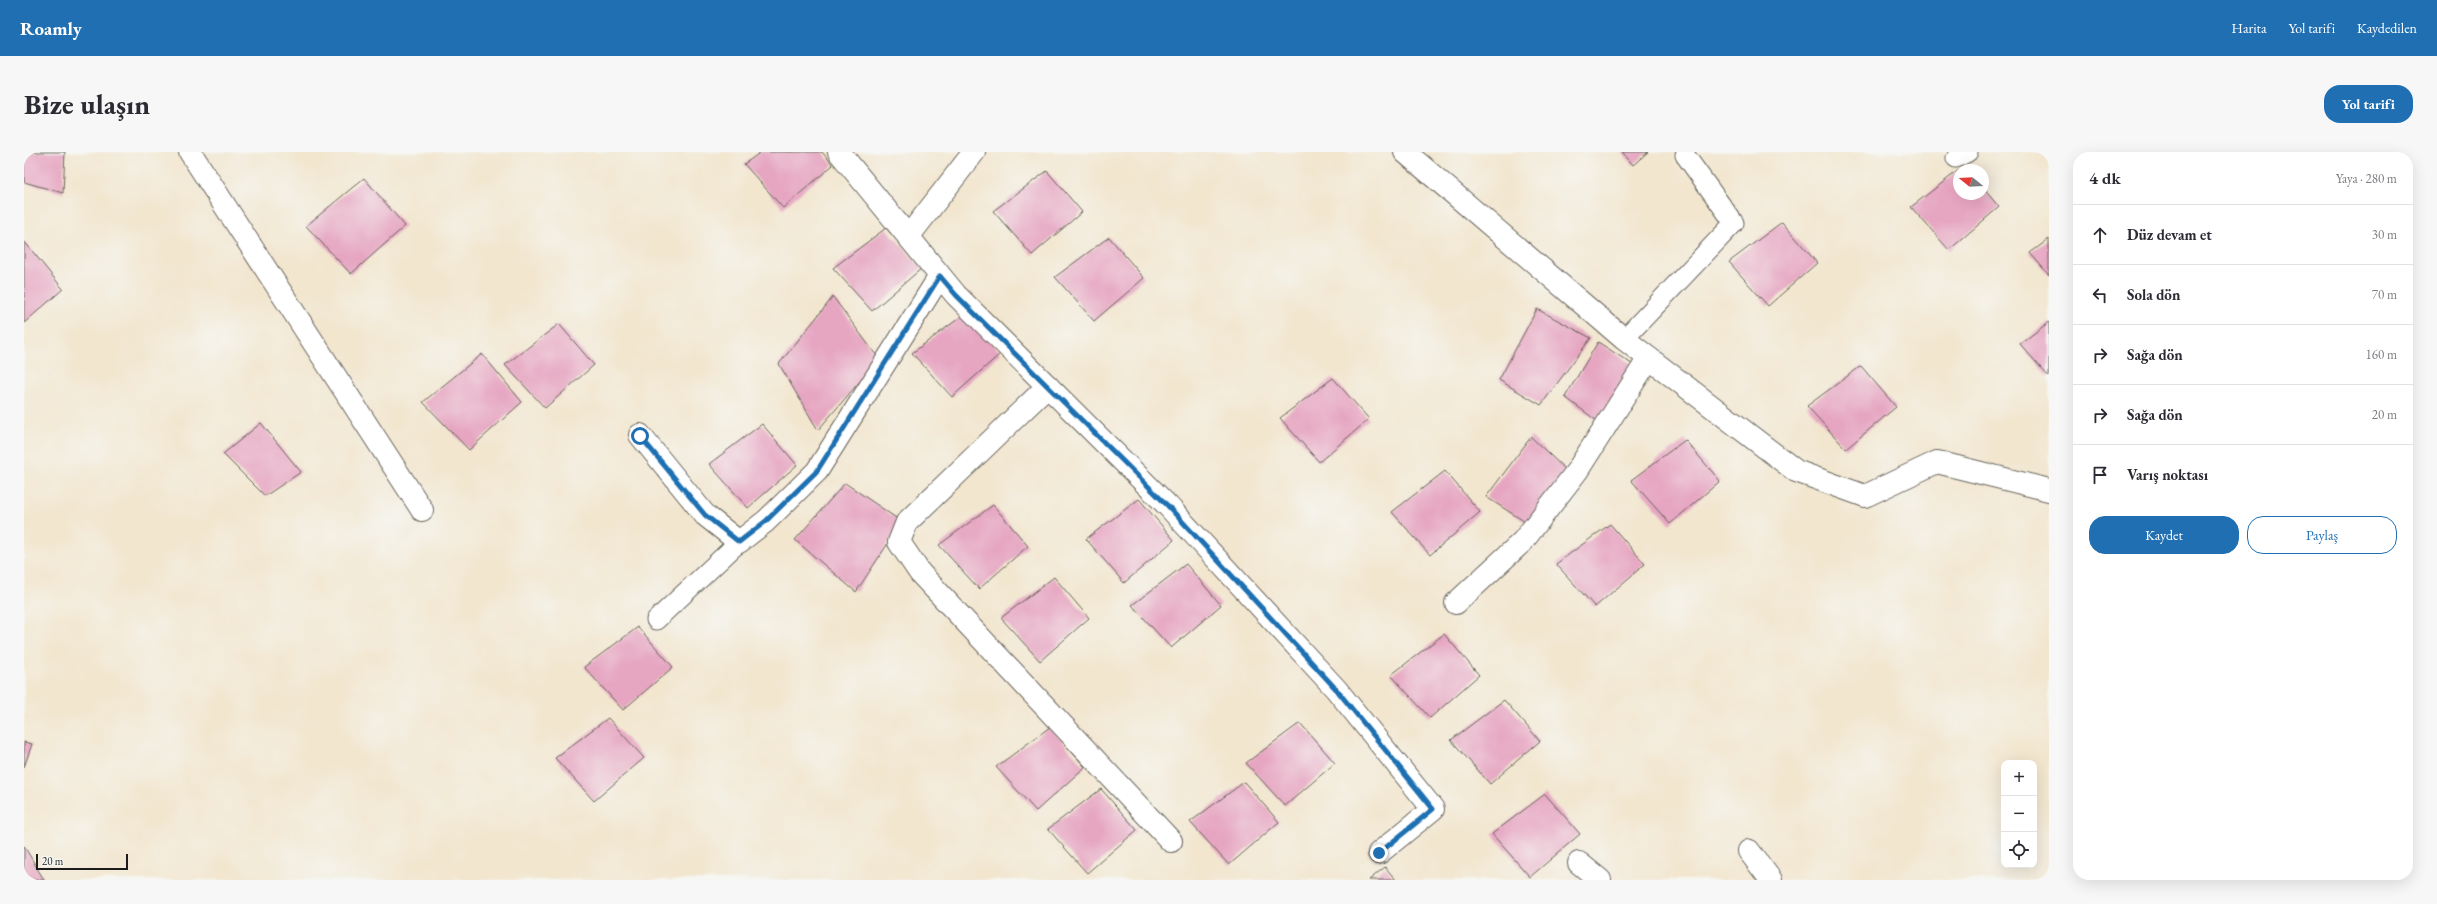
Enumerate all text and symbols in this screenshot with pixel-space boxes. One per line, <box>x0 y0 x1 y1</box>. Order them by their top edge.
text: Roamly <box>20 16 82 41</box>
text: Harita <box>2232 19 2267 37</box>
text: Yol tarifi <box>2289 19 2335 37</box>
text: Kaydedilen <box>2357 19 2417 37</box>
button: Yol tarifi <box>2324 85 2413 123</box>
text: Bize ulaşın <box>24 86 150 122</box>
north arrow <box>1953 164 1989 200</box>
text: 4 dk <box>2089 167 2121 189</box>
text: Yaya · 280 m <box>2336 170 2397 187</box>
icon: ahead <box>2089 224 2111 246</box>
text: Düz devam et <box>2127 225 2212 244</box>
text: 30 m <box>2372 226 2397 243</box>
icon: left <box>2089 284 2111 306</box>
text: Sola dön <box>2127 285 2180 304</box>
text: 70 m <box>2372 286 2397 303</box>
icon: right <box>2089 344 2111 366</box>
text: Sağa dön <box>2127 345 2183 364</box>
text: 160 m <box>2366 346 2397 363</box>
icon: right <box>2089 404 2111 426</box>
text: Sağa dön <box>2127 405 2183 424</box>
text: 20 m <box>2372 406 2397 423</box>
route start <box>631 427 649 445</box>
icon: arrive <box>2089 464 2111 486</box>
text: Varış noktası <box>2127 465 2208 484</box>
button: Kaydet <box>2089 516 2239 554</box>
button: Paylaş <box>2247 516 2397 554</box>
map controls <box>2001 760 2037 868</box>
button: + <box>2001 760 2037 796</box>
button: − <box>2001 796 2037 832</box>
button: locate <box>2001 832 2037 868</box>
route end <box>1370 844 1388 862</box>
scale bar <box>36 852 128 871</box>
text: 20 m <box>42 854 63 868</box>

